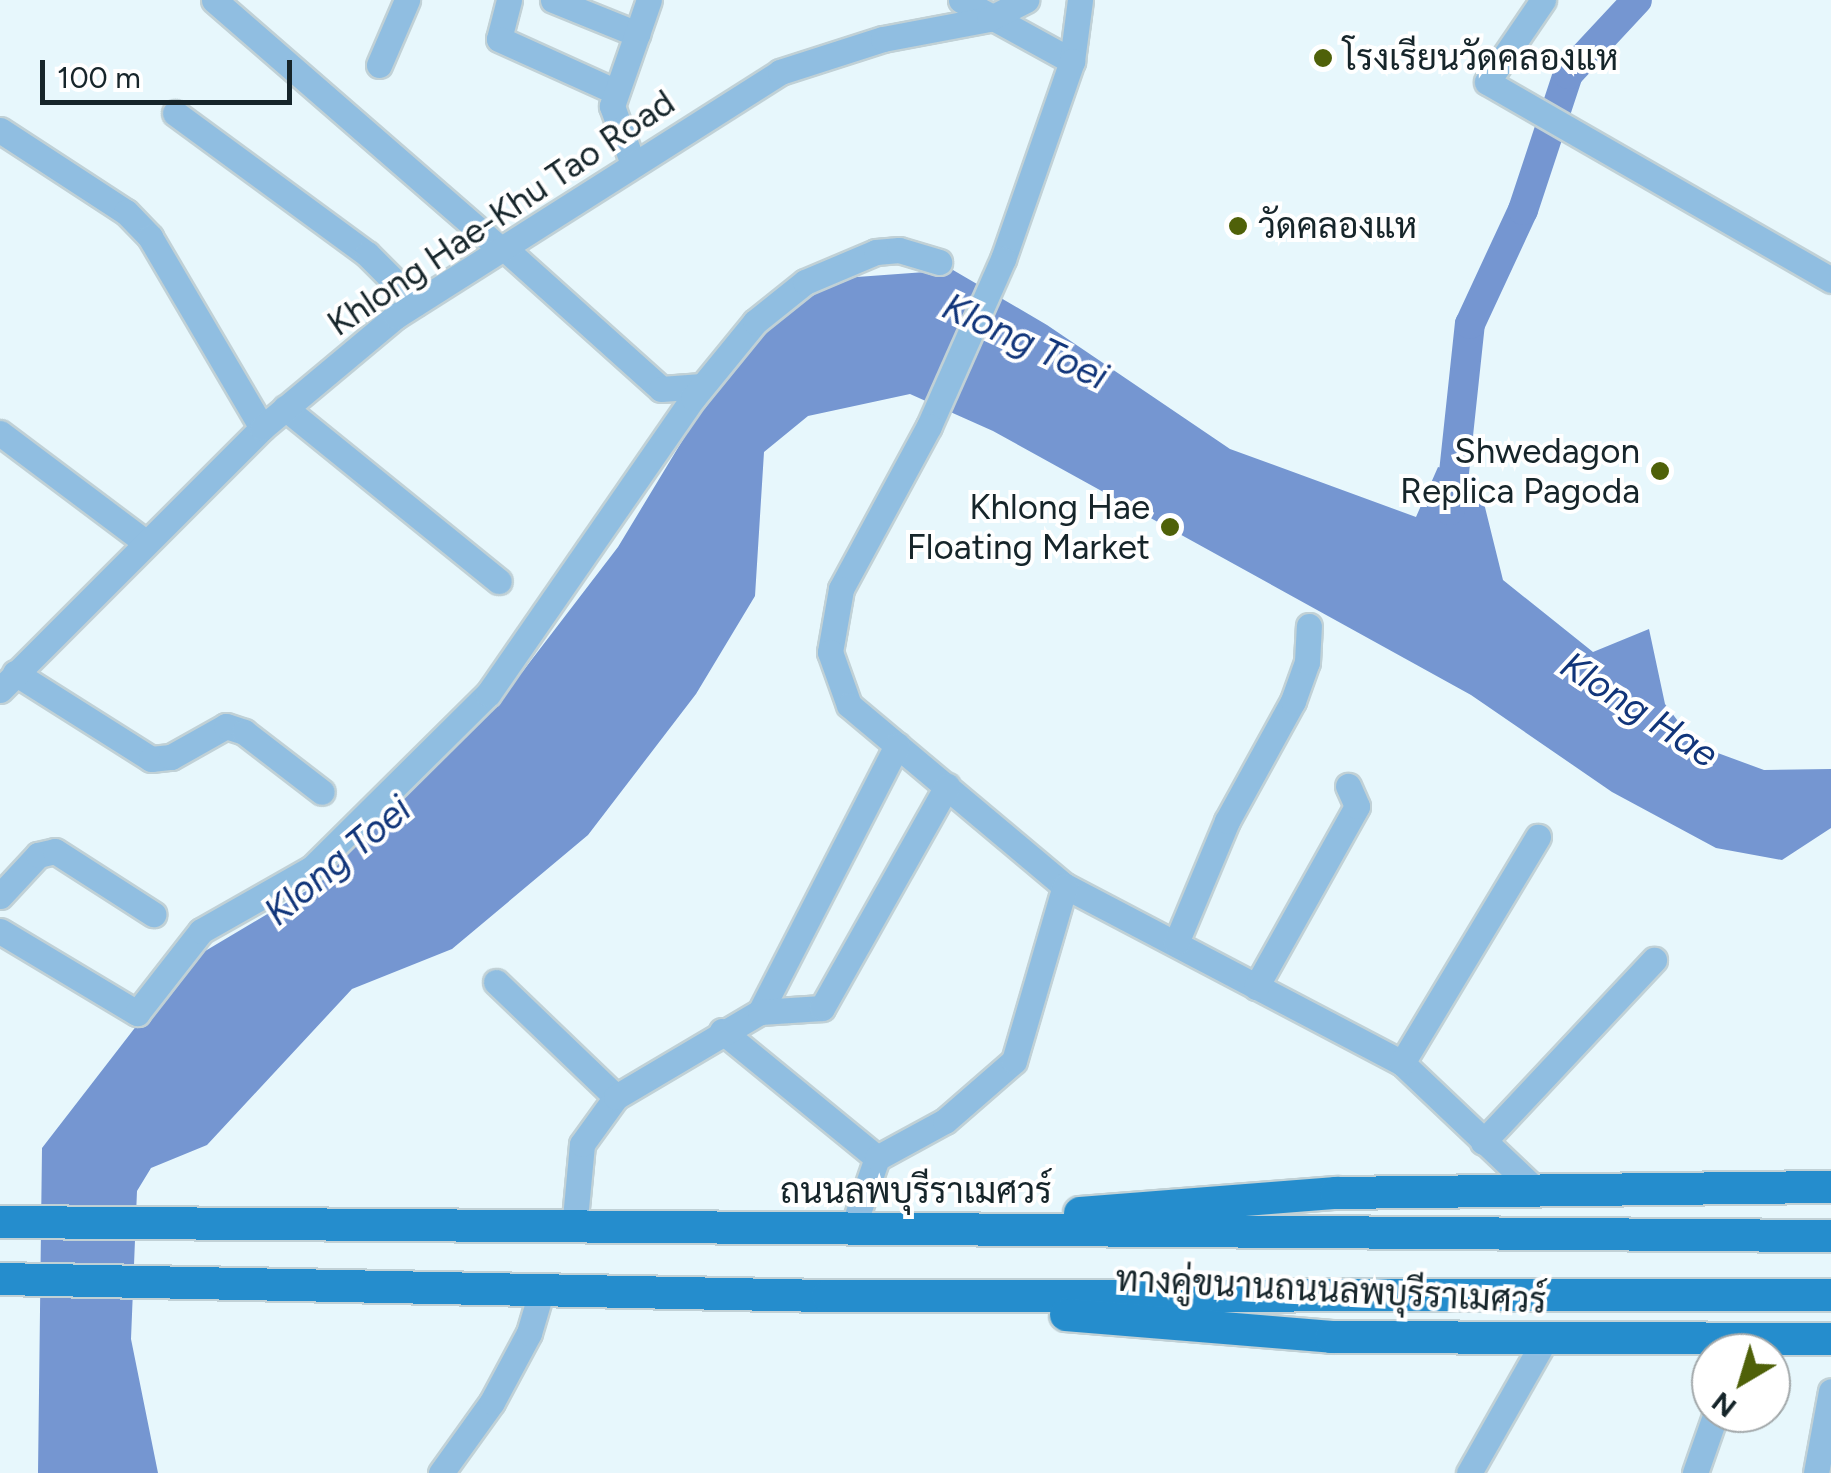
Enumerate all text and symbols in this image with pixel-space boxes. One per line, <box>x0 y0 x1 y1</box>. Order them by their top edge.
place label: โรงเรียนวัดคลองแห <box>1343 37 1618 79</box>
scale bar <box>45 40 298 102</box>
marker: โรงเรียนวัดคลองแห <box>1312 47 1334 69</box>
text: 100 m <box>57 59 141 96</box>
street label: Khlong Hae-Khu Tao Road <box>320 81 682 345</box>
place label: วัดคลองแห <box>1258 205 1417 247</box>
marker: วัดคลองแห <box>1227 215 1249 237</box>
water label: Klong Toei <box>935 284 1115 400</box>
place label: Shwedagon Replica Pagoda <box>1400 430 1640 512</box>
marker: Shwedagon Replica Pagoda <box>1649 460 1671 482</box>
place label: Khlong Hae Floating Market <box>907 486 1150 568</box>
marker: Khlong Hae Floating Market <box>1159 516 1181 538</box>
water label: Klong Hae <box>1552 642 1726 778</box>
water label: Klong Toei <box>256 787 420 935</box>
street label: ถนนลพบุรีราเมศวร์ <box>780 1170 1052 1212</box>
street label: ทางคู่ขนานถนนลพบุรีราเมศวร์ <box>1114 1258 1548 1322</box>
north arrow <box>1691 1333 1791 1433</box>
text: N <box>1705 1385 1743 1425</box>

